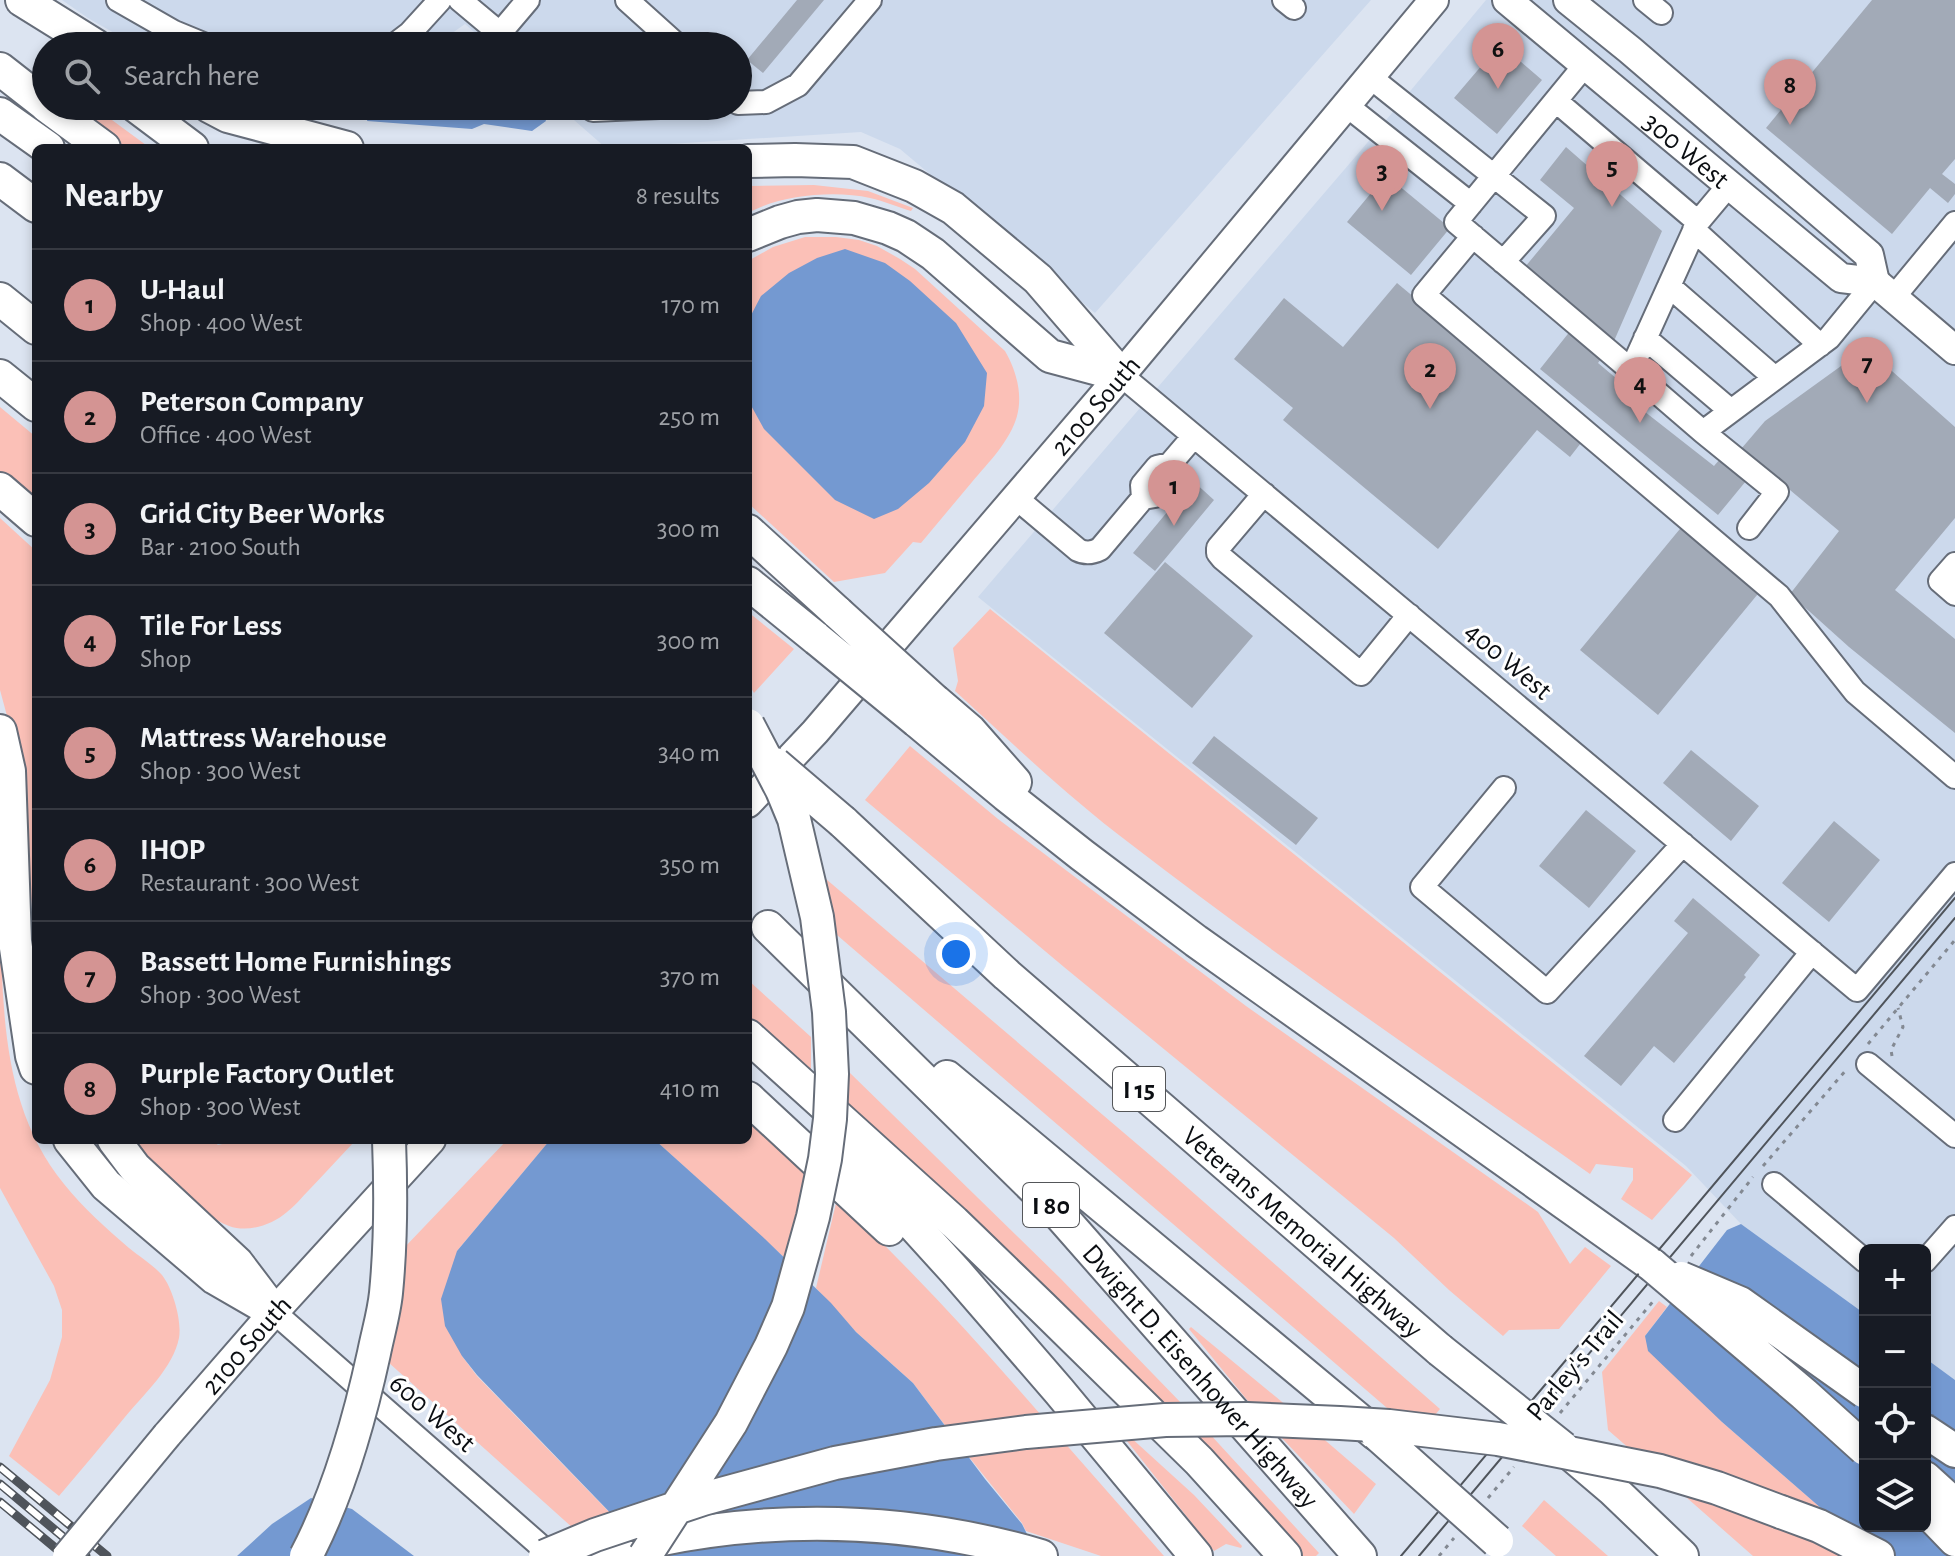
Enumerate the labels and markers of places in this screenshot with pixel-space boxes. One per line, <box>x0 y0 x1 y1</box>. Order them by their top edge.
pin: 6 <box>1472 23 1524 89</box>
pin: 8 <box>1764 59 1816 125</box>
pin: 5 <box>1586 141 1638 207</box>
pin: 3 <box>1356 145 1408 211</box>
pin: 7 <box>1841 337 1893 403</box>
pin: 2 <box>1404 343 1456 409</box>
pin: 4 <box>1614 357 1666 423</box>
pin: 1 <box>1148 460 1200 526</box>

